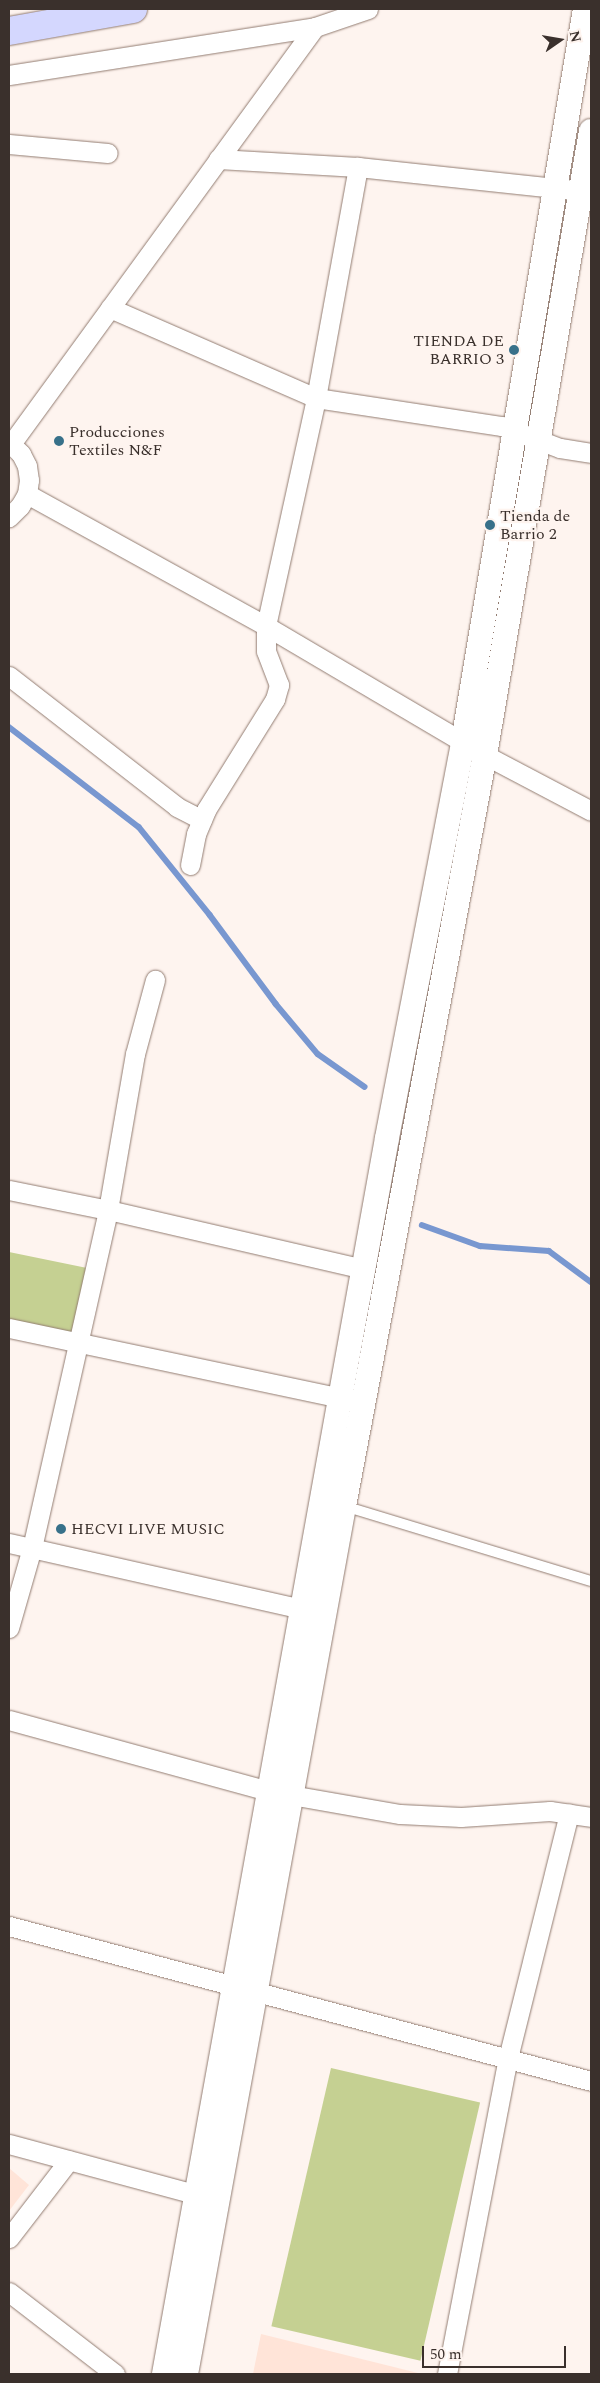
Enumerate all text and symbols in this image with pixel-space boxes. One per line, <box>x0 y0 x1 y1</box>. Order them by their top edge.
north arrow <box>535 15 585 65</box>
text: N <box>564 29 587 44</box>
place label: TIENDA DE BARRIO 3 <box>413 331 504 369</box>
marker: TIENDA DE BARRIO 3 <box>508 344 520 356</box>
place label: Producciones Textiles N&F <box>69 422 165 460</box>
marker: Producciones Textiles N&F <box>53 435 65 447</box>
place label: Tienda de Barrio 2 <box>500 506 570 544</box>
marker: Tienda de Barrio 2 <box>484 519 496 531</box>
place label: HECVI LIVE MUSIC <box>71 1519 225 1539</box>
marker: HECVI LIVE MUSIC <box>55 1523 67 1535</box>
scale bar <box>425 2336 569 2368</box>
text: 50 m <box>430 2343 462 2366</box>

